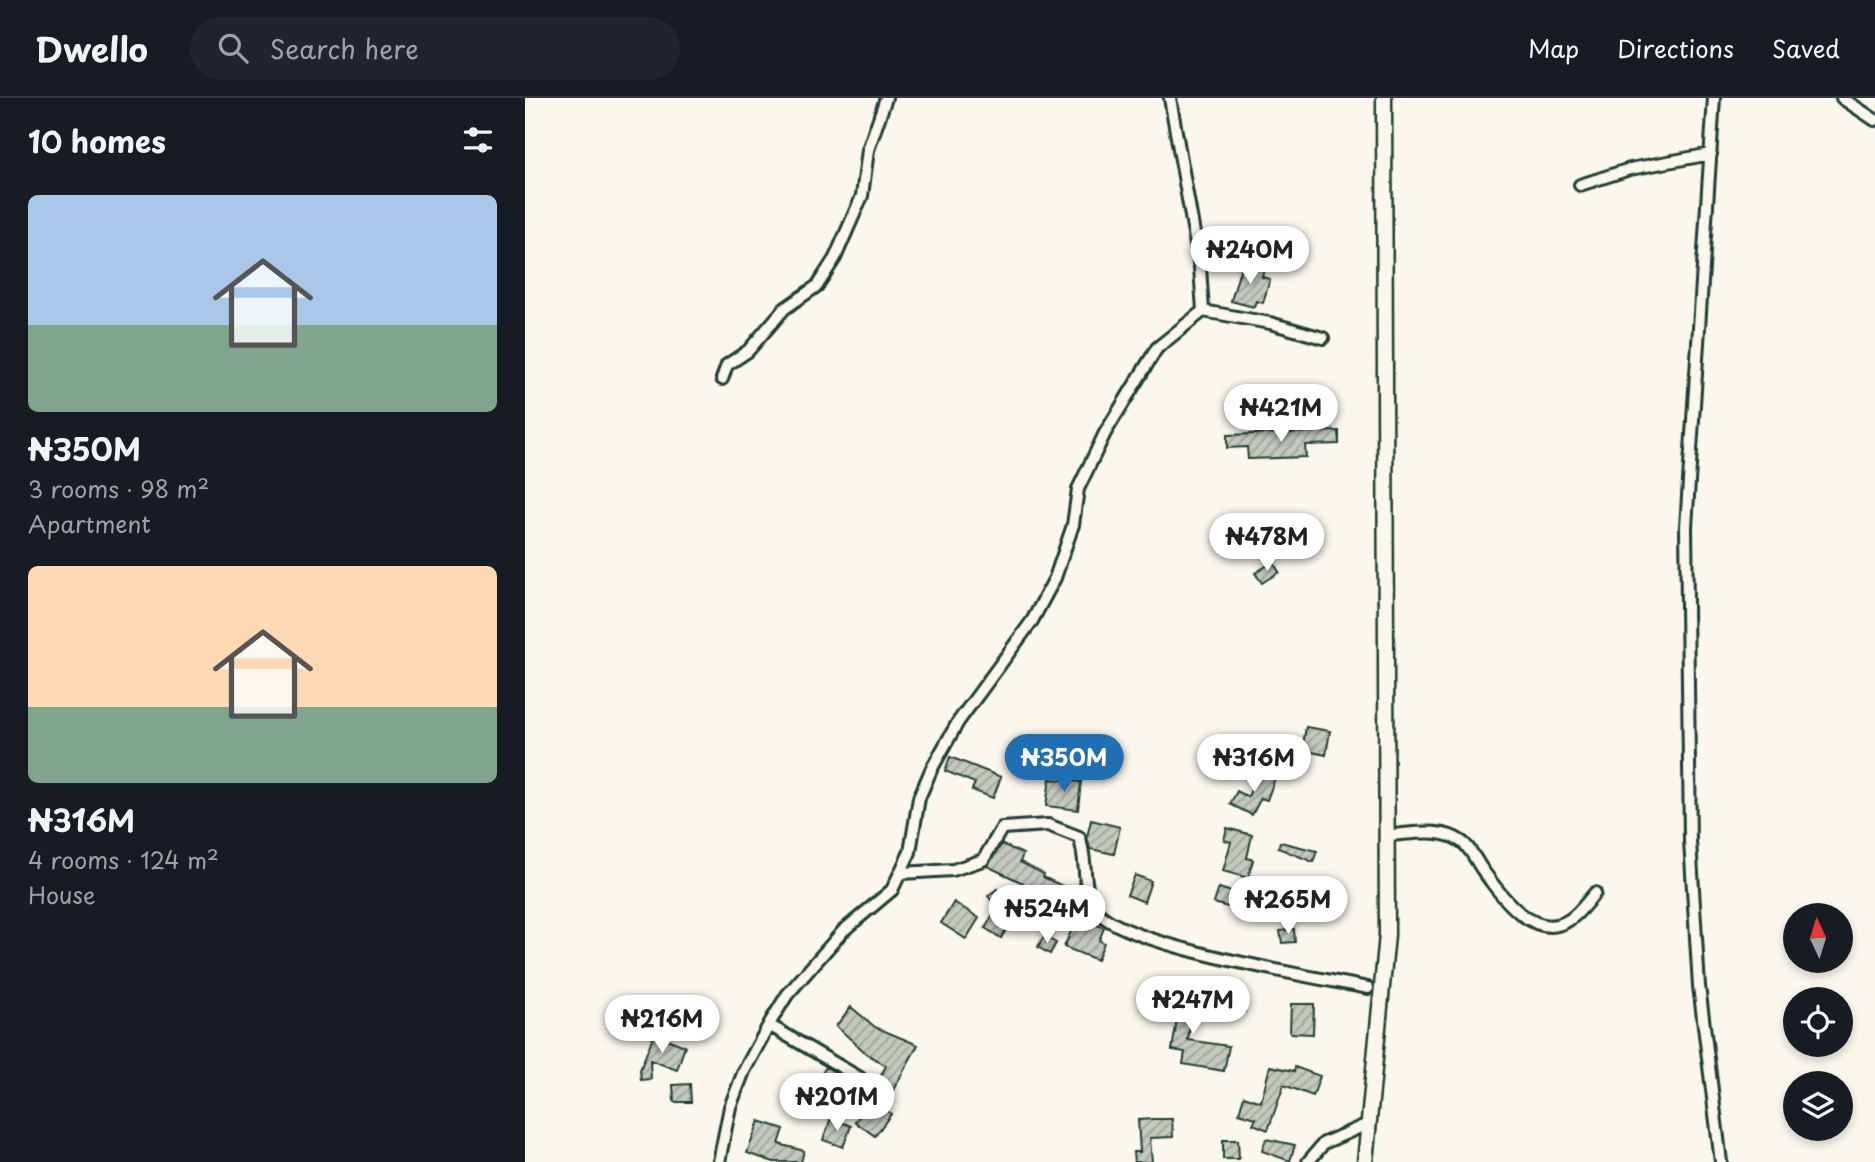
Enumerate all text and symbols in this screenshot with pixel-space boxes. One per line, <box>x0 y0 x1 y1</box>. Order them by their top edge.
search box <box>190 17 680 80</box>
text: Dwello <box>35 23 148 73</box>
icon: search <box>214 29 252 67</box>
text: Search here <box>270 29 419 68</box>
text: Map <box>1528 30 1579 66</box>
text: Directions <box>1617 30 1734 66</box>
text: Saved <box>1772 30 1840 66</box>
text: 10 homes <box>28 118 166 163</box>
icon: filters <box>459 121 497 159</box>
pin: ₦240M <box>1201 226 1299 286</box>
text: ₦240M <box>1206 231 1294 266</box>
icon: home <box>200 240 326 366</box>
pin: ₦421M <box>1232 384 1330 444</box>
text: ₦421M <box>1240 389 1322 424</box>
text: ₦350M <box>28 426 141 471</box>
text: 3 rooms · 98 m² <box>28 471 209 506</box>
text: Apartment <box>28 506 151 541</box>
pin: ₦478M <box>1218 514 1316 573</box>
text: ₦478M <box>1225 518 1309 553</box>
icon: home <box>200 611 326 737</box>
pin: ₦350M <box>1015 734 1113 794</box>
pin: ₦316M <box>1205 734 1303 794</box>
text: ₦350M <box>1021 739 1107 774</box>
text: ₦316M <box>1213 739 1295 774</box>
text: ₦316M <box>28 797 135 842</box>
text: 4 rooms · 124 m² <box>28 842 219 877</box>
pin: ₦265M <box>1239 876 1337 936</box>
text: House <box>28 877 95 912</box>
text: ₦265M <box>1245 881 1331 916</box>
pin: ₦524M <box>998 886 1096 945</box>
text: ₦524M <box>1005 890 1089 925</box>
north arrow <box>1783 903 1853 973</box>
map controls <box>1783 903 1853 1141</box>
pin: ₦247M <box>1144 976 1242 1036</box>
text: ₦247M <box>1152 981 1234 1016</box>
button: locate <box>1783 987 1853 1057</box>
pin: ₦216M <box>613 996 711 1055</box>
text: ₦216M <box>621 1000 703 1035</box>
button: layers <box>1783 1071 1853 1141</box>
pin: ₦201M <box>788 1074 886 1133</box>
text: ₦201M <box>796 1078 878 1113</box>

